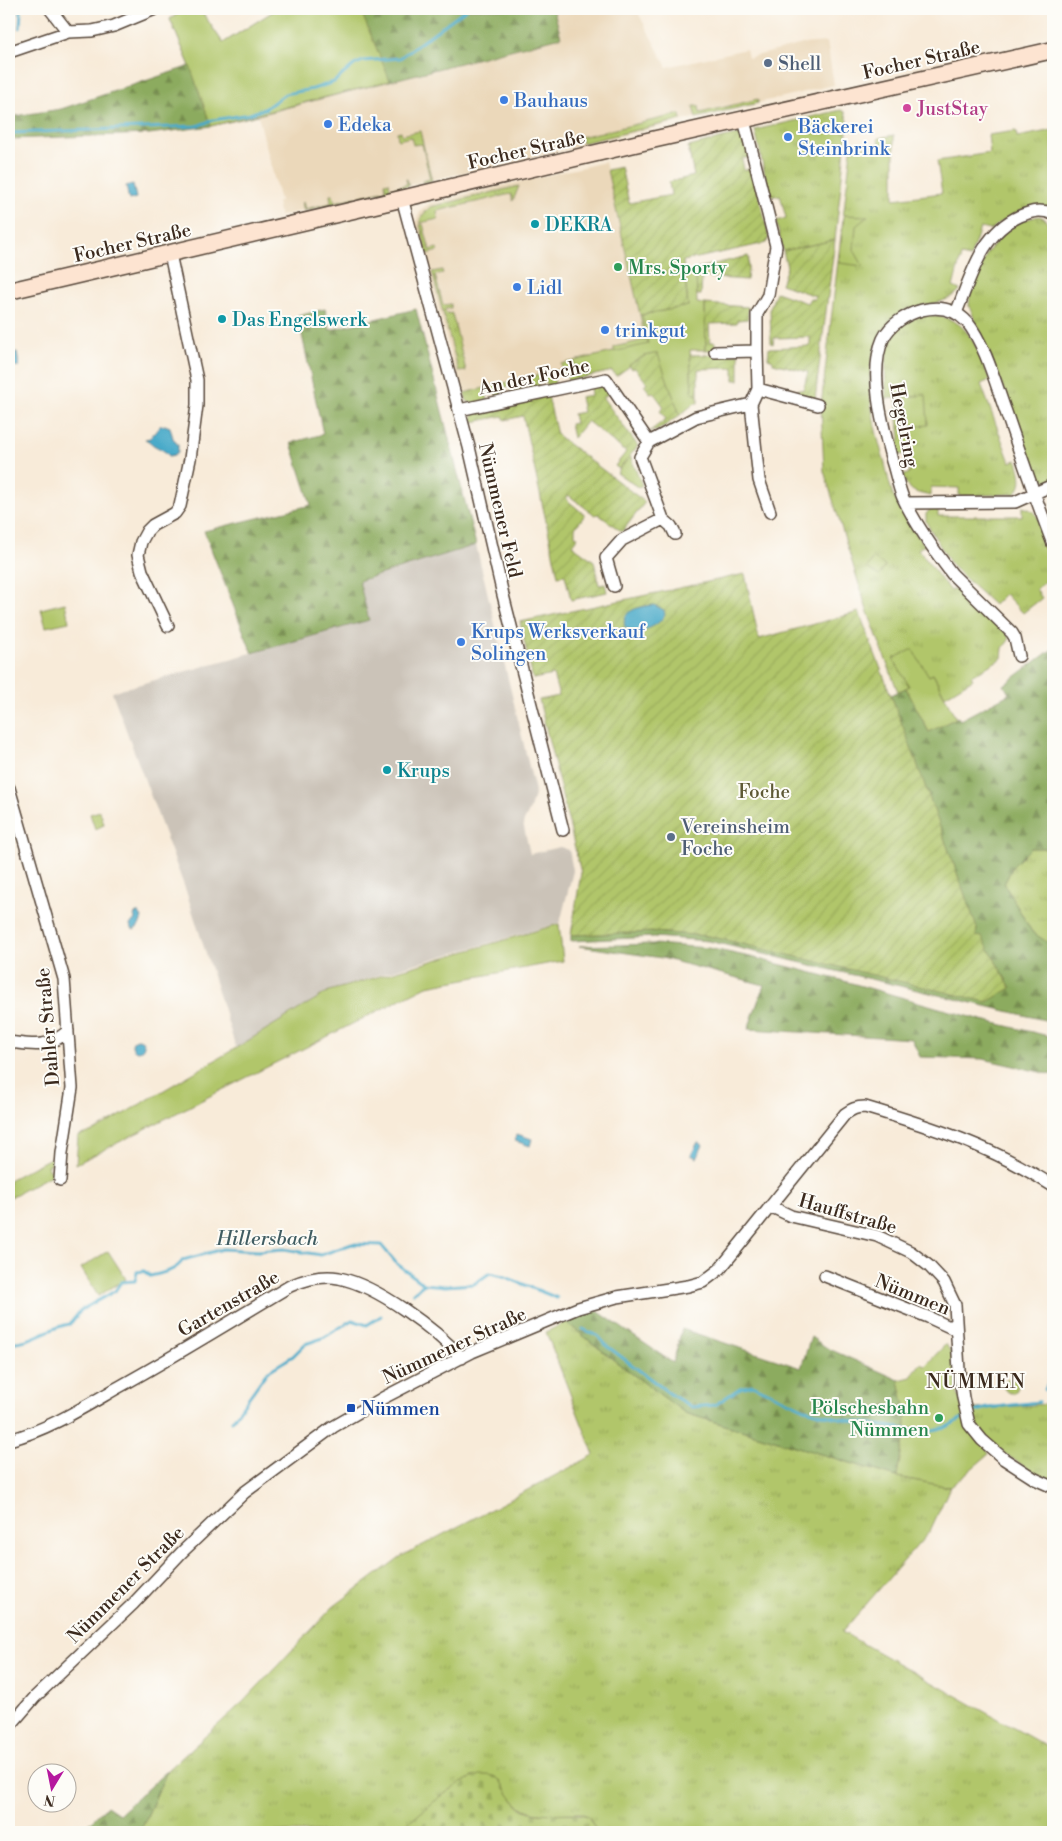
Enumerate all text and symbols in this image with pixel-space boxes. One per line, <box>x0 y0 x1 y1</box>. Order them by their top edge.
street label: Focher Straße <box>860 35 982 85</box>
place label: Shell <box>778 52 821 76</box>
marker: Shell <box>762 57 774 69</box>
place label: Bauhaus <box>513 89 588 113</box>
marker: Bauhaus <box>498 94 510 106</box>
place label: JustStay <box>916 97 989 121</box>
marker: JustStay <box>901 102 913 114</box>
place label: Edeka <box>338 113 392 137</box>
place label: Bäckerei Steinbrink <box>797 115 891 161</box>
marker: Edeka <box>322 118 334 130</box>
street label: Focher Straße <box>465 125 587 175</box>
marker: Bäckerei Steinbrink <box>782 131 794 143</box>
place label: DEKRA <box>545 213 614 237</box>
street label: Focher Straße <box>71 218 193 268</box>
marker: DEKRA <box>529 218 541 230</box>
place label: Mrs. Sporty <box>628 256 728 280</box>
marker: Mrs. Sporty <box>612 261 624 273</box>
place label: Lidl <box>527 276 563 300</box>
marker: Lidl <box>511 281 523 293</box>
place label: Das Engelswerk <box>232 308 368 332</box>
marker: Das Engelswerk <box>216 313 228 325</box>
place label: trinkgut <box>615 319 686 343</box>
marker: trinkgut <box>599 324 611 336</box>
street label: An der Foche <box>475 353 592 401</box>
street label: Hegelring <box>884 381 924 470</box>
street label: Nümmener Feld <box>473 440 527 580</box>
place label: Krups Werksverkauf Solingen <box>471 620 646 666</box>
marker: Krups Werksverkauf Solingen <box>455 636 467 648</box>
place label: Krups <box>397 759 450 783</box>
marker: Krups <box>381 764 393 776</box>
park label: Foche <box>738 780 790 804</box>
place label: Vereinsheim Foche <box>680 815 790 861</box>
marker: Vereinsheim Foche <box>665 831 677 843</box>
street label: Dahler Straße <box>31 967 65 1087</box>
street label: Hauffstraße <box>796 1188 900 1239</box>
water label: Hillersbach <box>215 1227 319 1252</box>
street label: Gartenstraße <box>174 1265 283 1343</box>
street label: Nümmen <box>872 1269 954 1321</box>
street label: Nümmener Straße <box>379 1302 530 1390</box>
district label: NÜMMEN <box>926 1369 1026 1395</box>
place label: Pölschesbahn Nümmen <box>811 1396 929 1442</box>
place label: Nümmen <box>361 1397 440 1421</box>
marker: Nümmen <box>345 1402 357 1414</box>
marker: Pölschesbahn Nümmen <box>933 1412 945 1424</box>
street label: Nümmener Straße <box>62 1521 189 1648</box>
north arrow <box>28 1764 78 1814</box>
text: N <box>43 1790 57 1810</box>

